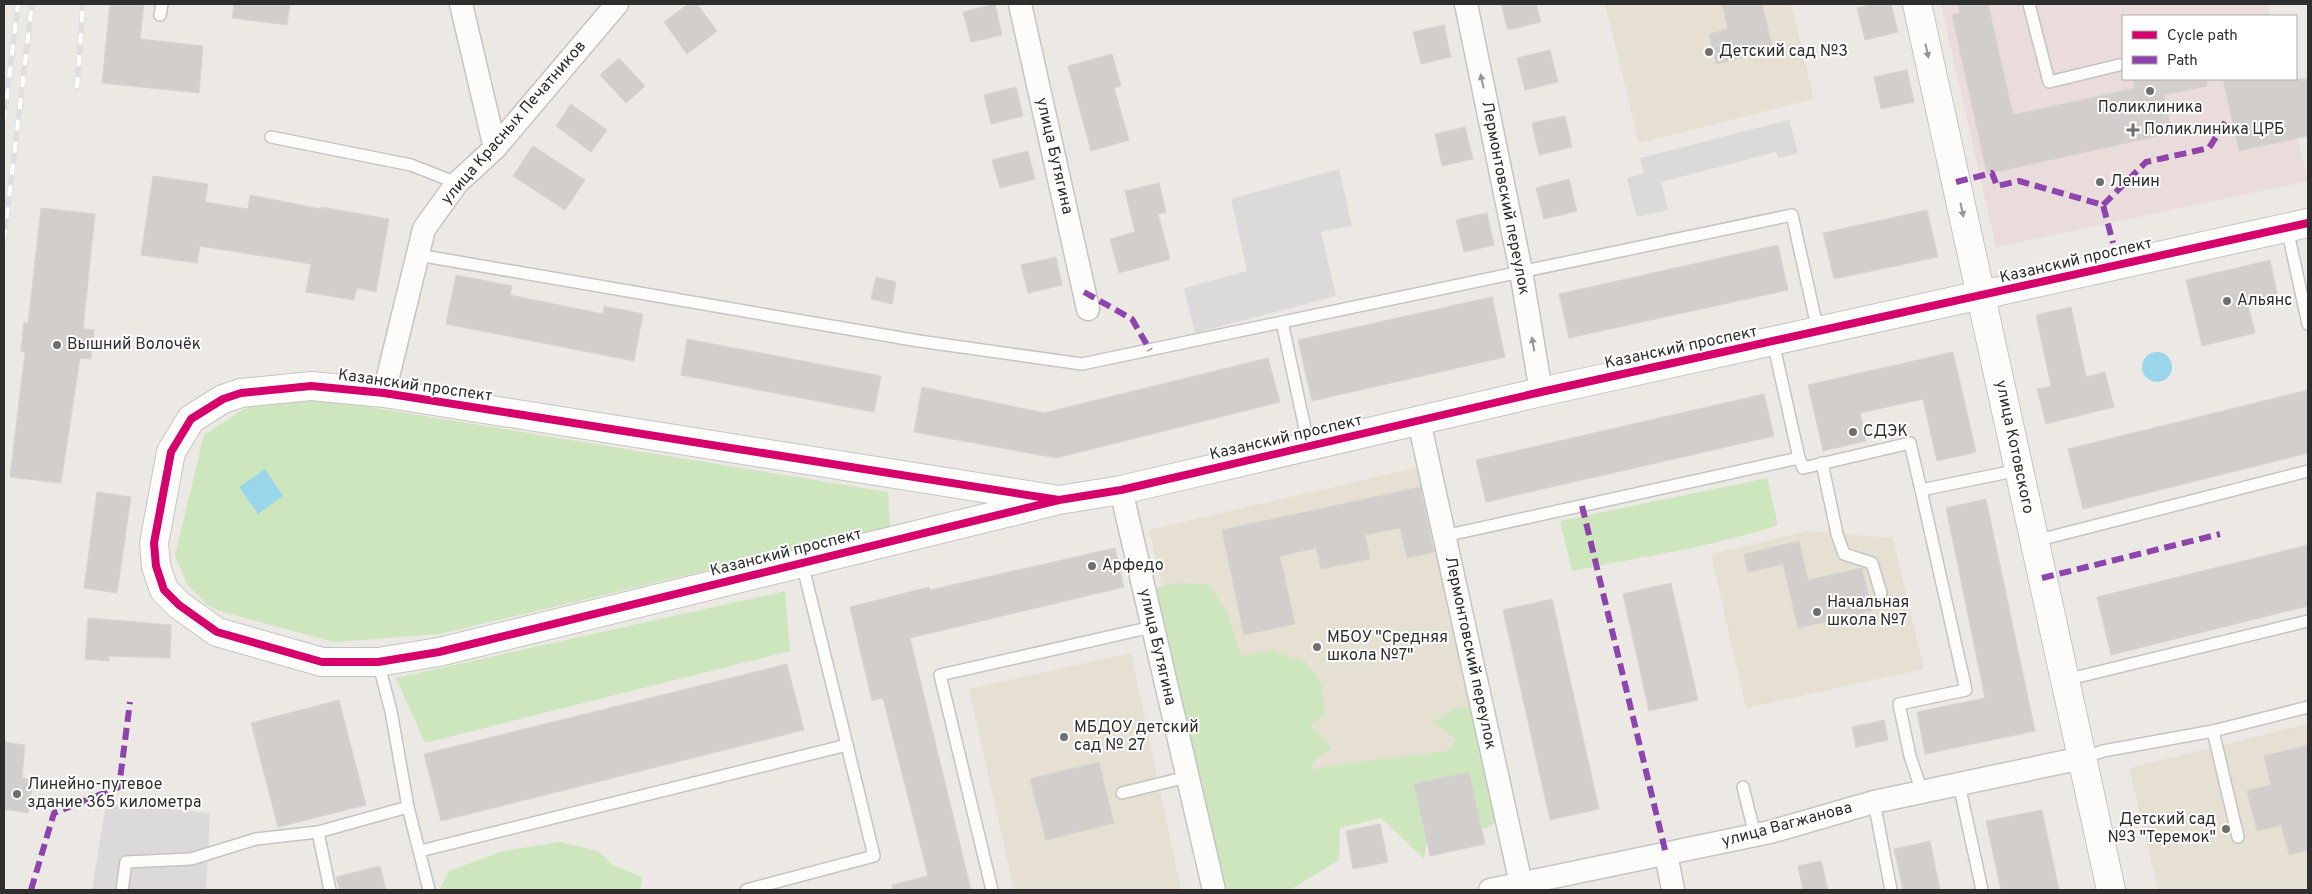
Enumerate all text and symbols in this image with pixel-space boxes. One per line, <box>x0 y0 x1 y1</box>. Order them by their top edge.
legend <box>2122 15 2297 80</box>
text: Cycle path <box>2167 27 2238 46</box>
street label: улица Красных Печатников <box>437 37 591 209</box>
place label: Детский сад №3 <box>1719 42 1848 62</box>
one-way arrow <box>1923 44 1931 59</box>
marker: Детский сад №3 <box>1703 46 1715 58</box>
text: Path <box>2167 52 2198 71</box>
one-way arrow <box>1477 73 1485 89</box>
marker: Поликлиника <box>2144 85 2156 97</box>
street label: улица Бутягина <box>1031 96 1077 216</box>
place label: Поликлиника <box>2098 98 2202 118</box>
street label: Лермонтовский переулок <box>1476 99 1534 297</box>
place label: Поликлиника ЦРБ <box>2144 120 2285 140</box>
marker: Поликлиника ЦРБ <box>2126 123 2140 137</box>
place label: Ленин <box>2110 172 2160 192</box>
marker: Ленин <box>2094 176 2106 188</box>
one-way arrow <box>1958 203 1966 218</box>
street label: Казанский проспект <box>1998 234 2154 288</box>
place label: Альянс <box>2237 291 2292 311</box>
marker: Альянс <box>2221 295 2233 307</box>
street label: Казанский проспект <box>1603 322 1759 374</box>
place label: Вышний Волочёк <box>67 335 201 355</box>
one-way arrow <box>1529 336 1537 352</box>
marker: Вышний Волочёк <box>51 339 63 351</box>
street label: Казанский проспект <box>337 365 493 407</box>
street label: улица Котовского <box>1990 378 2038 516</box>
street label: Казанский проспект <box>1208 411 1364 465</box>
place label: СДЭК <box>1863 422 1908 442</box>
marker: СДЭК <box>1847 426 1859 438</box>
street label: Казанский проспект <box>708 524 864 582</box>
street label: Лермонтовский переулок <box>1440 555 1500 751</box>
place label: Арфедо <box>1102 556 1164 576</box>
marker: Арфедо <box>1086 560 1098 572</box>
street label: улица Бутягина <box>1134 587 1180 707</box>
place label: Начальная школа №7 <box>1827 593 1909 631</box>
marker: Начальная школа №7 <box>1811 606 1823 618</box>
place label: МБОУ "Средняя школа №7" <box>1327 628 1448 666</box>
marker: МБОУ "Средняя школа №7" <box>1311 641 1323 653</box>
place label: МБДОУ детский сад № 27 <box>1074 718 1199 756</box>
marker: МБДОУ детский сад № 27 <box>1058 731 1070 743</box>
place label: Линейно-путевое здание 365 километра <box>27 775 201 813</box>
marker: Линейно-путевое здание 365 километра <box>11 788 23 800</box>
street label: улица Вагжанова <box>1720 798 1854 852</box>
place label: Детский сад №3 "Теремок" <box>2108 810 2216 848</box>
marker: Детский сад №3 "Теремок" <box>2220 823 2232 835</box>

